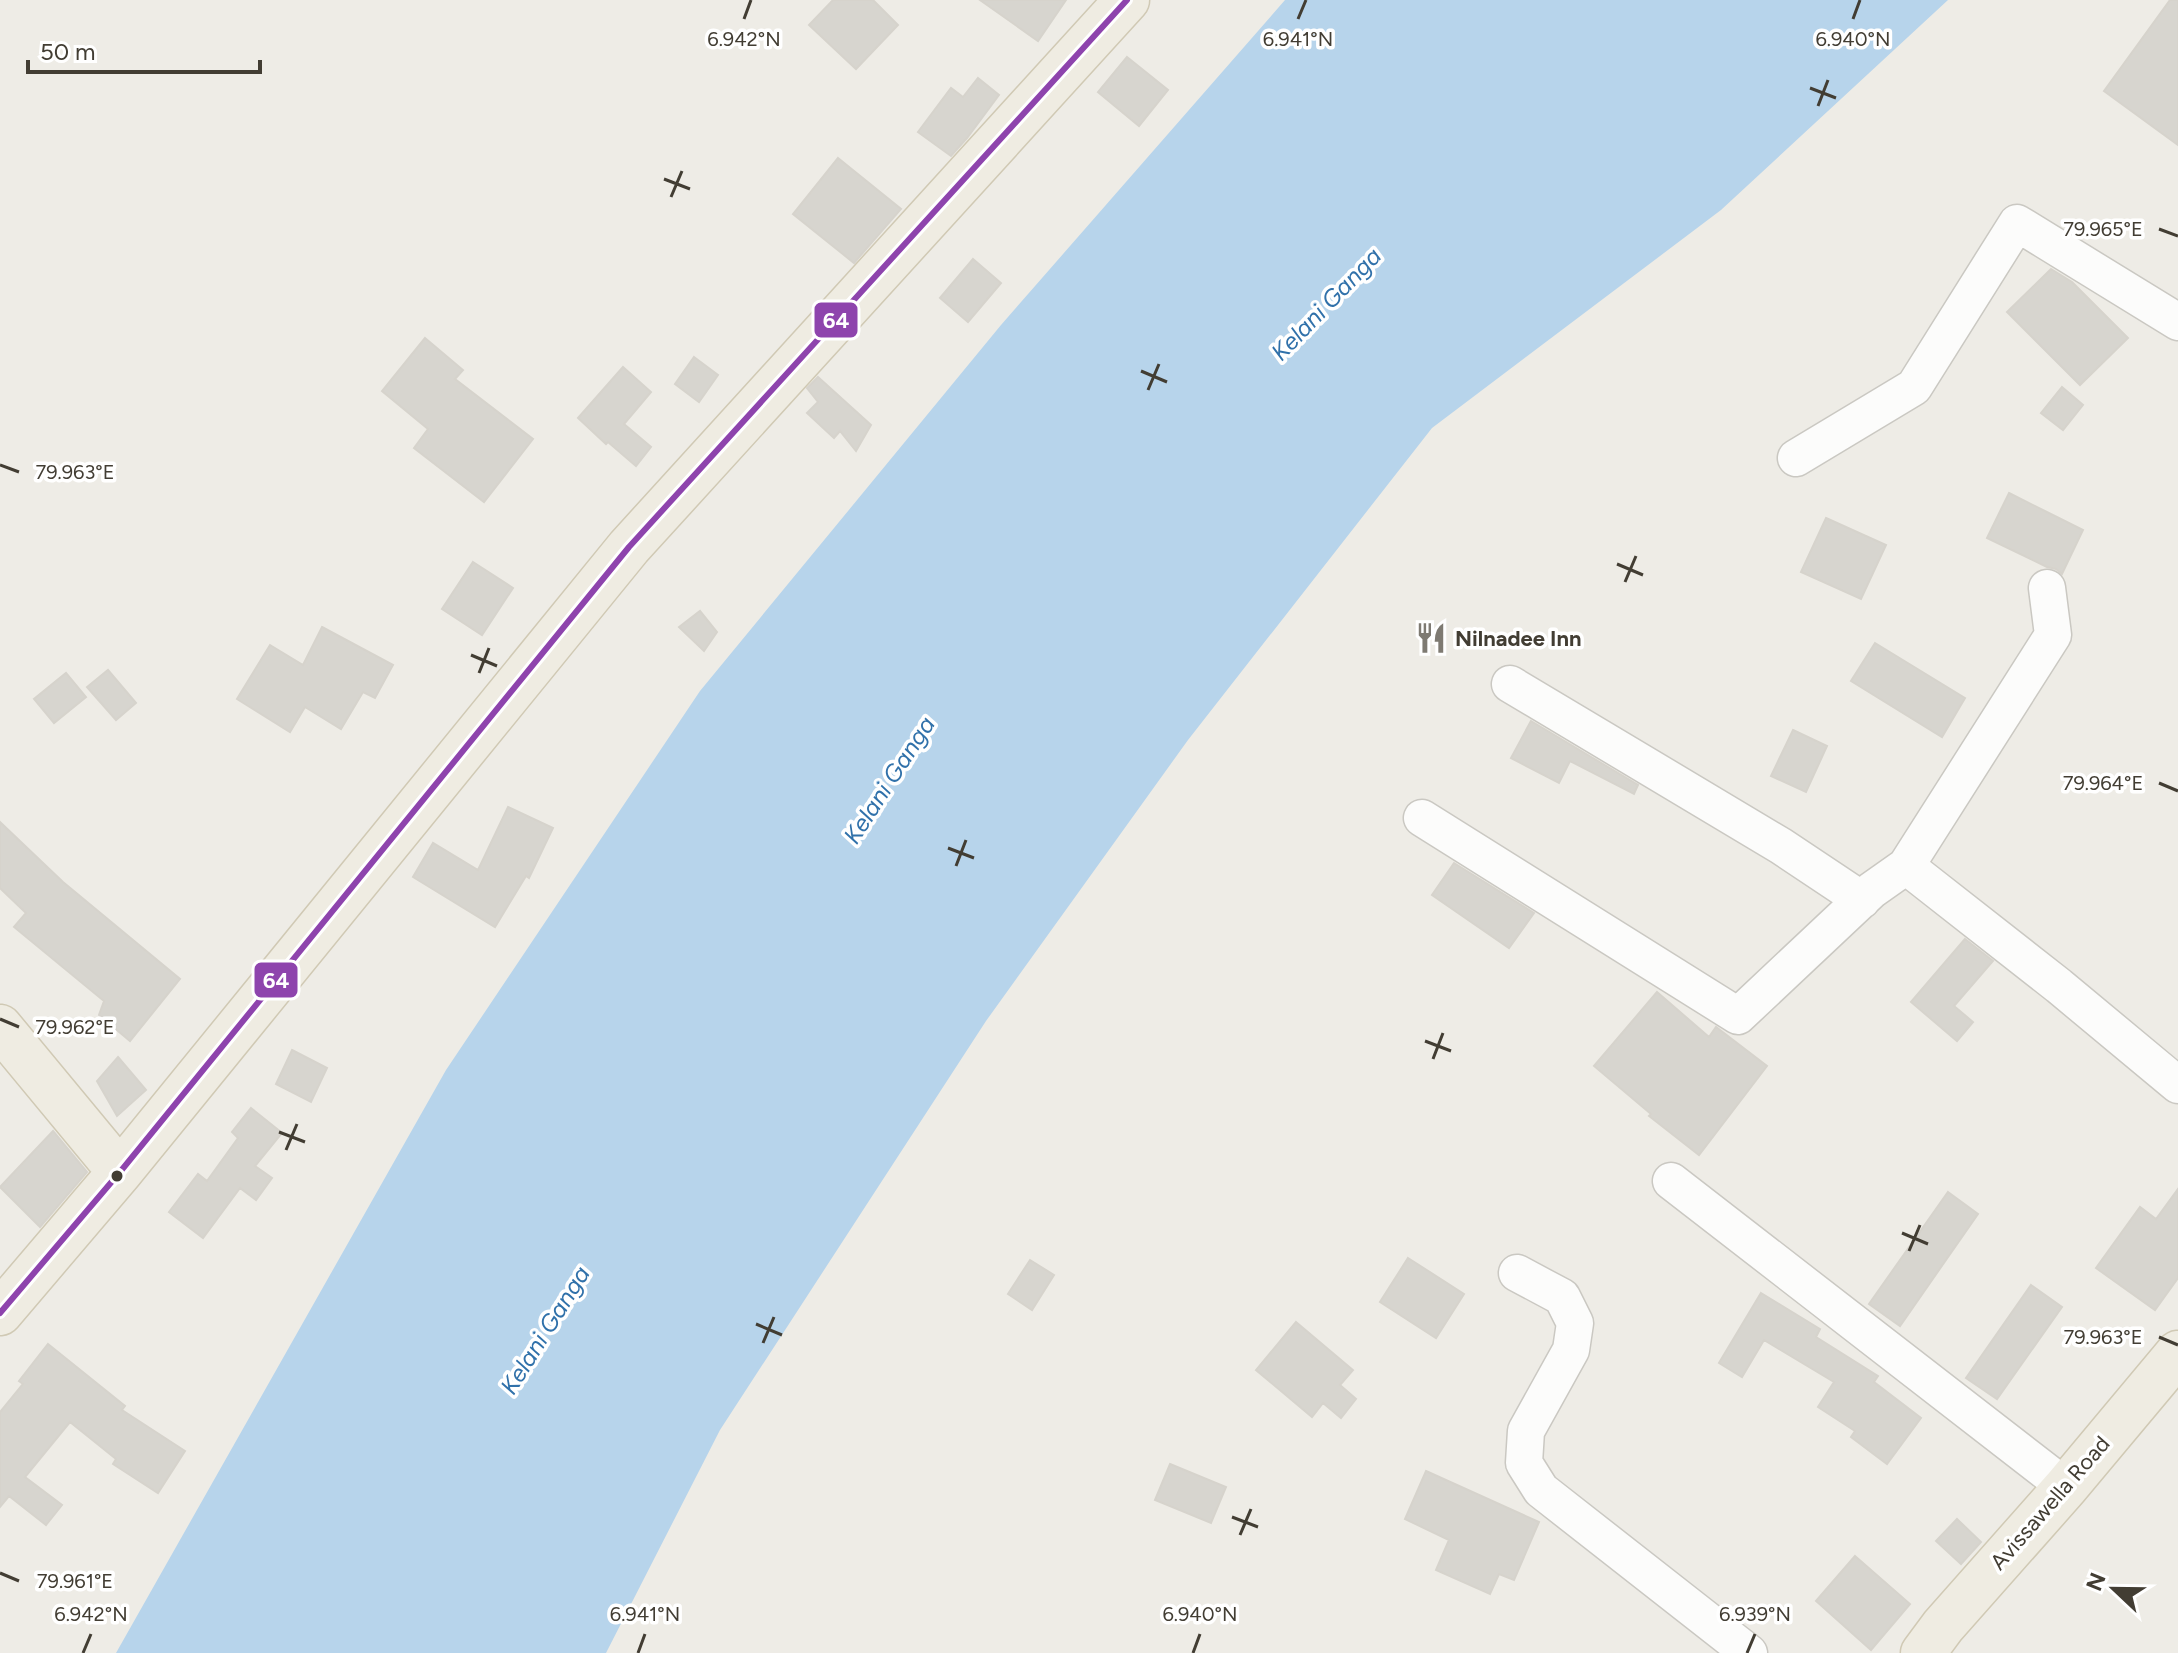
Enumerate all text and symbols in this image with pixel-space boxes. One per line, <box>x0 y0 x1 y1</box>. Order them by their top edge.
scale bar <box>28 24 260 74</box>
text: 6.942°N <box>707 27 781 51</box>
text: 6.941°N <box>1263 27 1333 51</box>
text: 6.940°N <box>1816 27 1890 51</box>
text: 50 m <box>40 37 96 66</box>
text: 79.965°E <box>2063 217 2143 241</box>
water label: Kelani Ganga <box>1265 241 1387 367</box>
line badge: 64 <box>813 301 859 339</box>
text: 64 <box>823 307 849 334</box>
text: 79.963°E <box>36 460 114 484</box>
restaurant icon: Nilnadee Inn <box>1414 621 1448 655</box>
place label: Nilnadee Inn <box>1455 625 1581 652</box>
water label: Kelani Ganga <box>837 711 941 849</box>
text: 79.964°E <box>2063 771 2143 795</box>
line badge: 64 <box>253 961 299 999</box>
text: 64 <box>263 967 289 994</box>
text: 79.962°E <box>35 1015 115 1039</box>
unlabelled marker <box>109 1168 125 1184</box>
water label: Kelani Ganga <box>494 1261 596 1399</box>
text: 79.963°E <box>2064 1325 2142 1349</box>
street label: Avissawella Road <box>1984 1430 2116 1576</box>
north arrow <box>2074 1549 2154 1629</box>
text: 79.961°E <box>37 1569 113 1593</box>
text: N <box>2080 1569 2112 1595</box>
text: 6.942°N <box>54 1602 128 1626</box>
text: 6.941°N <box>610 1602 680 1626</box>
text: 6.940°N <box>1163 1602 1237 1626</box>
text: 6.939°N <box>1719 1602 1791 1626</box>

